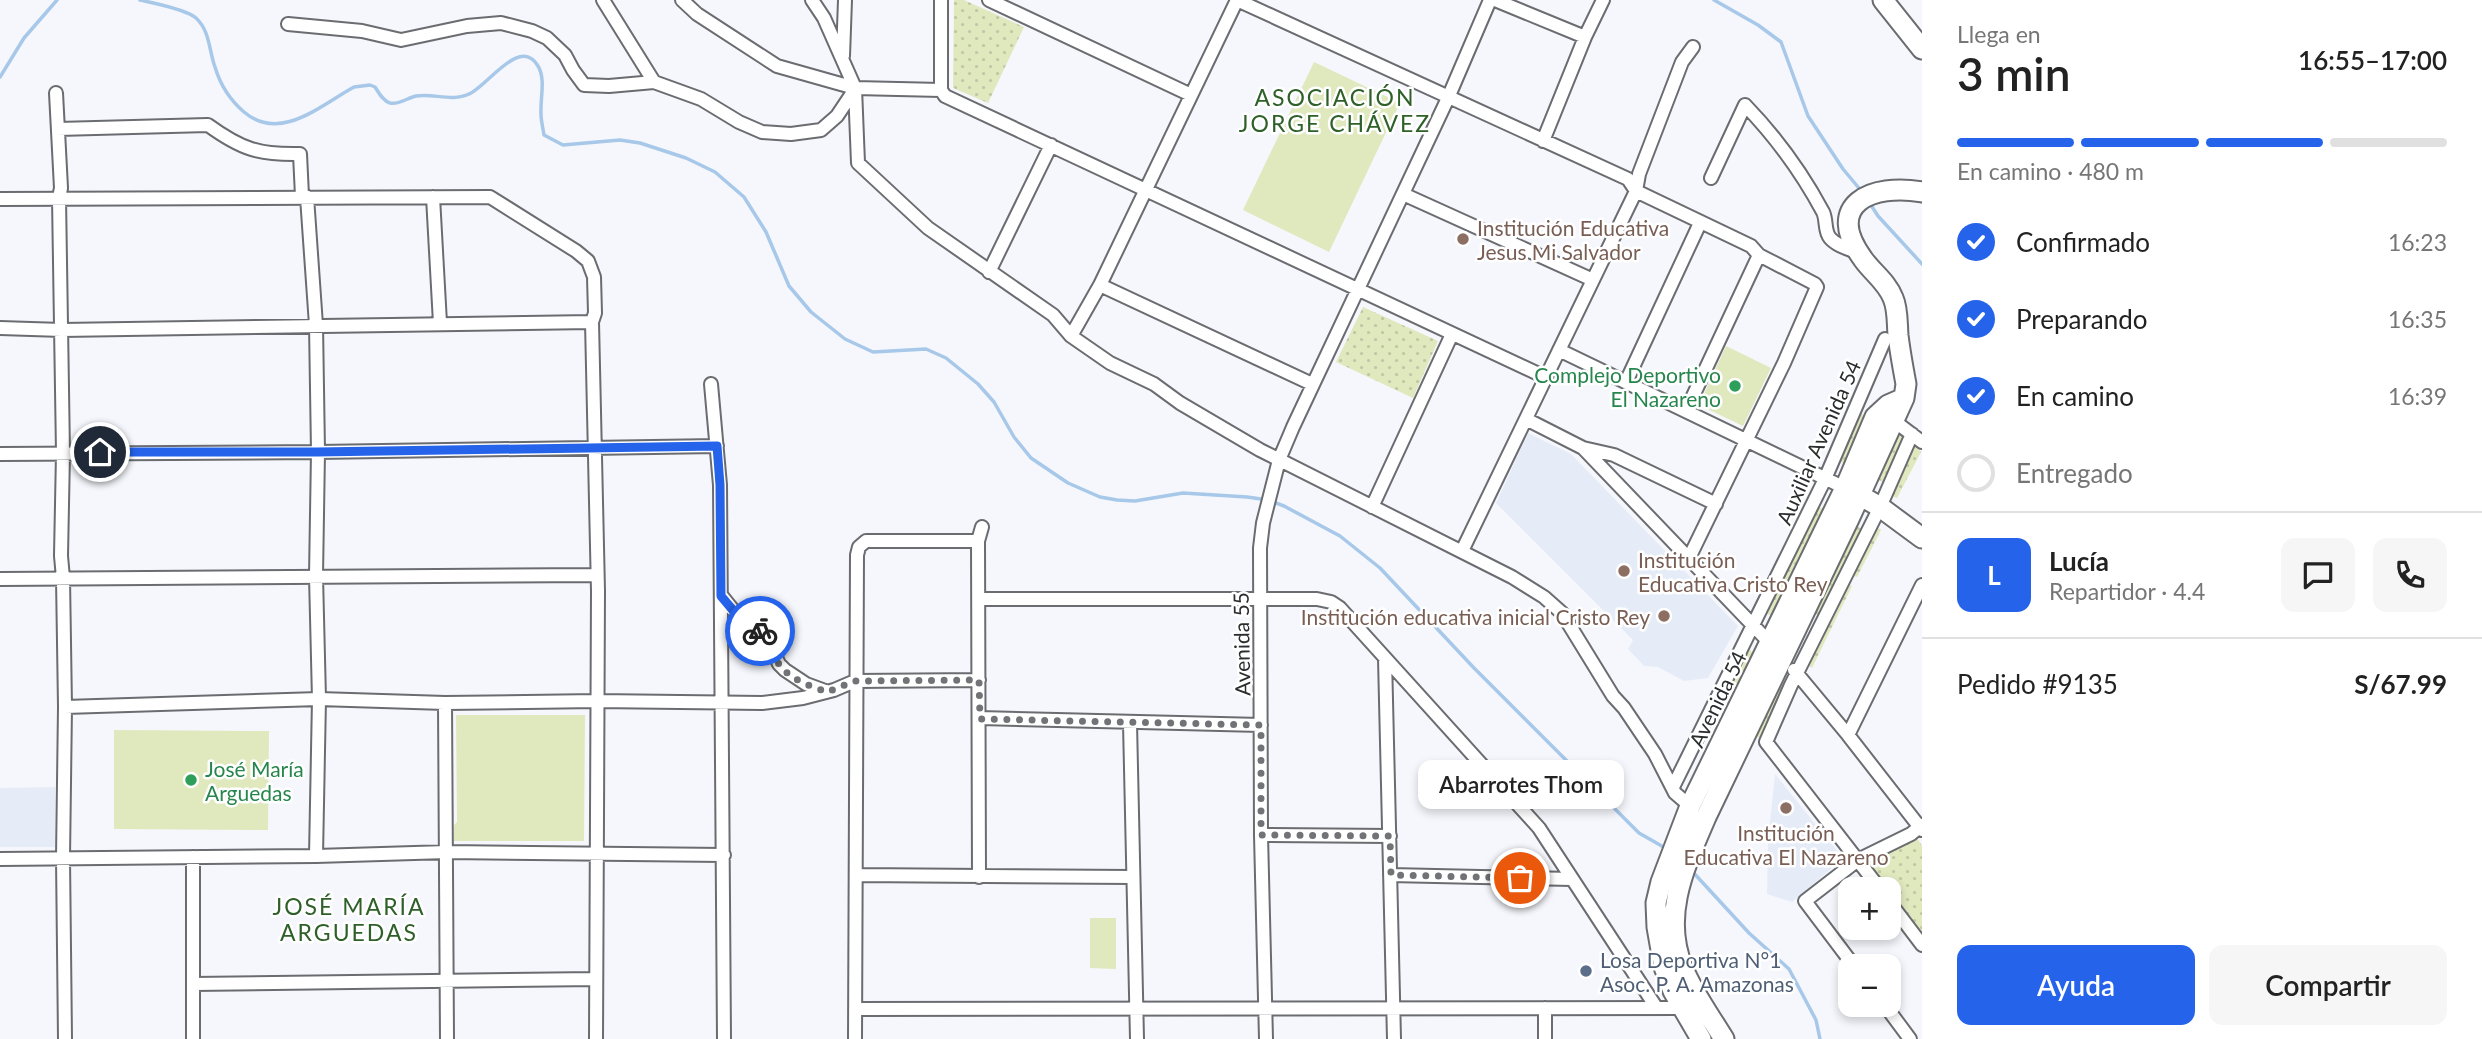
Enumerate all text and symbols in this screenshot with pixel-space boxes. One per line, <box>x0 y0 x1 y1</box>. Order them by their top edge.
text: Llega en <box>1957 20 2041 48</box>
text: 16:55–17:00 <box>2298 44 2447 76</box>
text: 3 min <box>1957 46 2071 101</box>
district label: ASOCIACIÓN JORGE CHÁVEZ <box>1239 83 1431 137</box>
text: En camino · 480 m <box>1957 157 2144 185</box>
place label: Institución Educativa Jesus Mi Salvador <box>1477 215 1669 264</box>
icon: check <box>1957 223 1995 261</box>
text: Confirmado <box>2016 226 2150 258</box>
text: 16:23 <box>2388 228 2447 256</box>
marker: Institución Educativa Jesus Mi Salvador <box>1455 231 1471 247</box>
icon: check <box>1957 300 1995 338</box>
text: Preparando <box>2016 303 2148 335</box>
text: 16:35 <box>2388 305 2447 333</box>
street label: Auxiliar Avenida 54 <box>1771 356 1865 528</box>
place label: Complejo Deportivo El Nazareno <box>1534 362 1721 411</box>
icon: check <box>1957 377 1995 415</box>
marker: Complejo Deportivo El Nazareno <box>1727 378 1743 394</box>
text: En camino <box>2016 380 2134 412</box>
text: 16:39 <box>2388 382 2447 410</box>
pin <box>70 422 130 482</box>
icon: home <box>81 433 119 471</box>
text: Entregado <box>2016 457 2133 489</box>
button: chat <box>2281 538 2355 612</box>
button: phone <box>2373 538 2447 612</box>
text: Lucía <box>2049 545 2109 577</box>
place label: Institución Educativa Cristo Rey <box>1638 547 1828 596</box>
text: L <box>1987 559 2001 591</box>
marker: Institución Educativa Cristo Rey <box>1616 563 1632 579</box>
text: Repartidor · 4.4 <box>2049 577 2205 605</box>
street label: Avenida 55 <box>1228 592 1254 696</box>
courier <box>725 596 795 666</box>
place label: Institución educativa inicial Cristo Rey <box>1301 604 1650 629</box>
marker: Institución educativa inicial Cristo Rey <box>1656 608 1672 624</box>
icon: bike <box>741 612 779 650</box>
street label: Avenida 54 <box>1683 647 1751 751</box>
text: Pedido #9135 <box>1957 668 2118 700</box>
text: S/67.99 <box>2354 668 2447 700</box>
place label: José María Arguedas <box>205 756 304 805</box>
callout: Abarrotes Thom <box>1417 759 1623 808</box>
text: Abarrotes Thom <box>1439 770 1603 798</box>
marker: José María Arguedas <box>183 772 199 788</box>
marker: Institución Educativa El Nazareno <box>1778 800 1794 816</box>
place label: Institución Educativa El Nazareno <box>1683 820 1889 869</box>
pin <box>1490 848 1550 908</box>
icon: bag <box>1501 859 1539 897</box>
map controls <box>1838 877 1901 1017</box>
button: + <box>1838 877 1901 940</box>
district label: JOSÉ MARÍA ARGUEDAS <box>272 892 426 946</box>
button: Ayuda <box>1957 945 2195 1025</box>
button: Compartir <box>2209 945 2447 1025</box>
place label: Losa Deportiva N°1 Asoc. P. A. Amazonas <box>1600 947 1794 996</box>
button: − <box>1838 954 1901 1017</box>
marker: Losa Deportiva N°1 Asoc. P. A. Amazonas <box>1578 963 1594 979</box>

